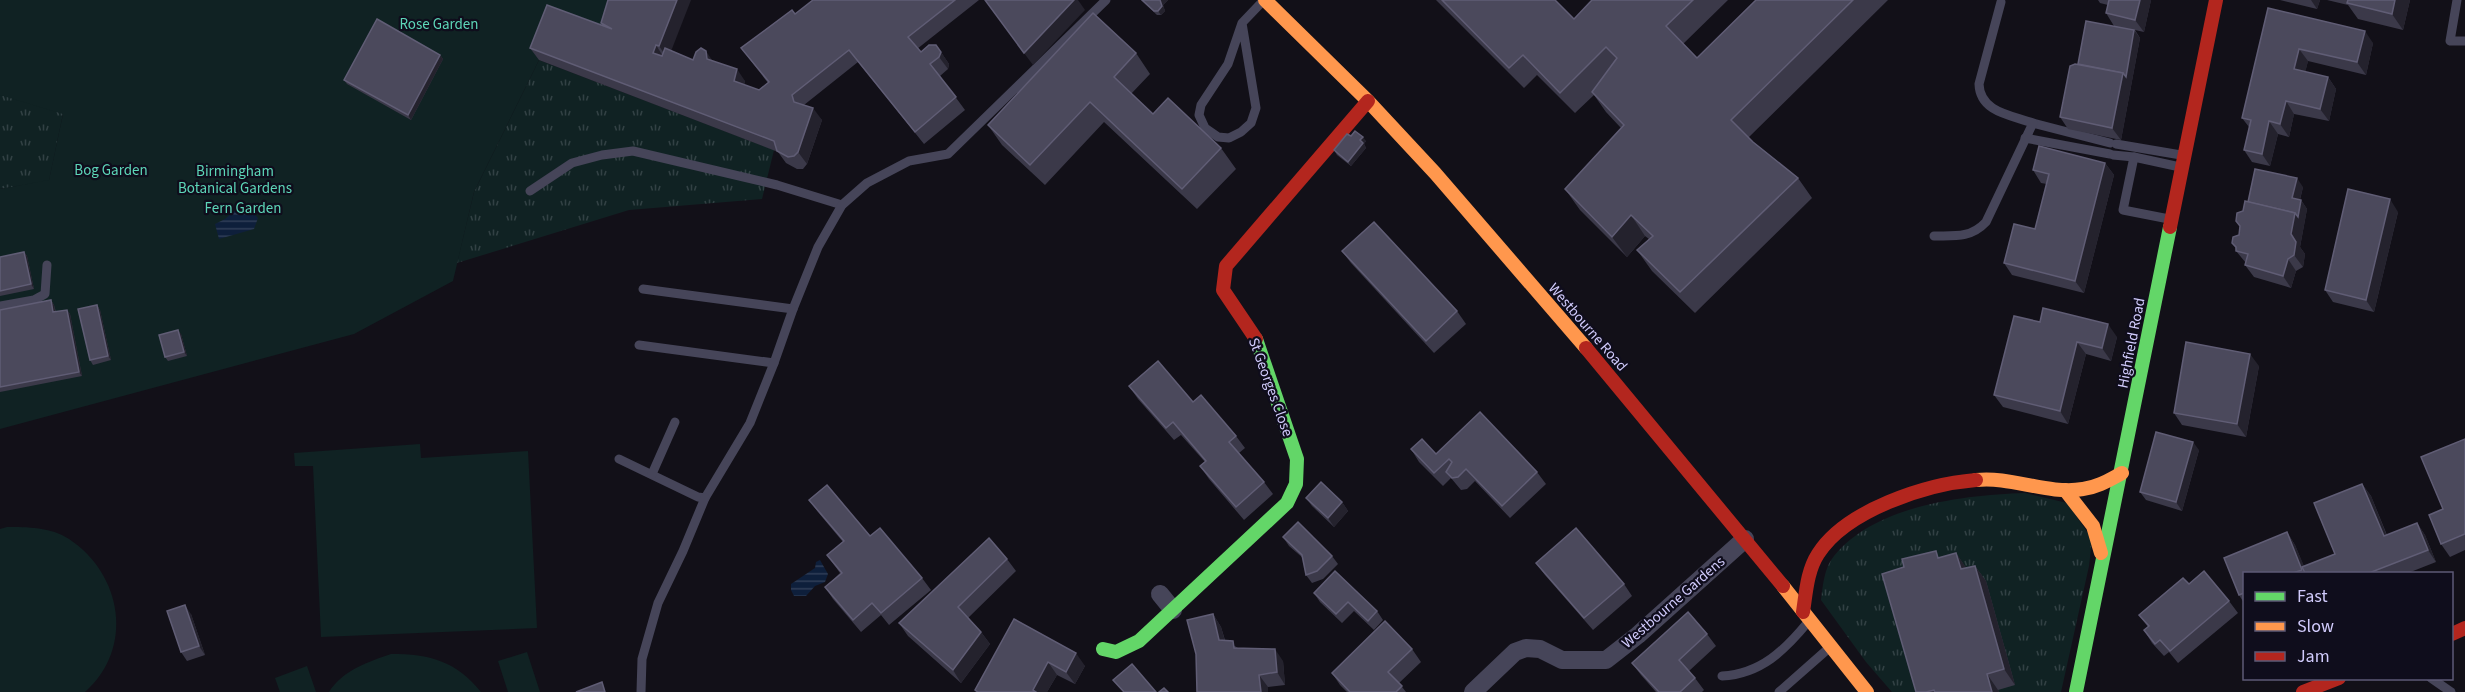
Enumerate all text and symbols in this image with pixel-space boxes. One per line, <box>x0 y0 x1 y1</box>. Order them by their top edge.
park label: Rose Garden <box>399 14 479 35</box>
park label: Bog Garden <box>74 160 148 181</box>
park label: Birmingham Botanical Gardens <box>178 161 292 199</box>
park label: Fern Garden <box>205 198 281 219</box>
street label: Westbourne Road <box>1543 279 1632 376</box>
street label: Highfield Road <box>2112 296 2151 390</box>
street label: St Georges Close <box>1243 335 1298 440</box>
street label: Westbourne Gardens <box>1617 552 1730 653</box>
legend <box>2243 572 2453 680</box>
text: Fast <box>2297 584 2328 609</box>
text: Slow <box>2297 614 2334 639</box>
text: Jam <box>2297 644 2330 669</box>

